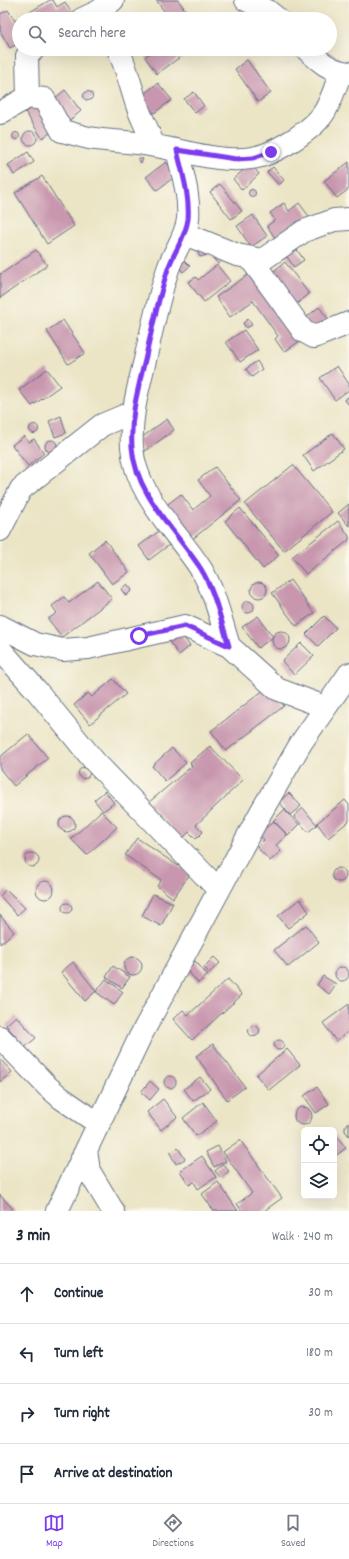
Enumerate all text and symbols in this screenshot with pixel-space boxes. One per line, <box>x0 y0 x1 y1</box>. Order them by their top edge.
search box <box>12 12 337 56</box>
icon: search <box>26 23 48 45</box>
text: Search here <box>58 23 126 45</box>
route end <box>262 143 280 161</box>
route start <box>130 627 148 645</box>
map controls <box>301 1127 337 1199</box>
button: locate <box>301 1127 337 1163</box>
button: layers <box>301 1163 337 1199</box>
text: 3 min <box>16 1225 50 1249</box>
text: Walk · 240 m <box>272 1228 333 1247</box>
icon: ahead <box>16 1283 38 1305</box>
text: Continue <box>54 1283 103 1305</box>
text: 30 m <box>308 1284 333 1303</box>
icon: left <box>16 1343 38 1365</box>
text: Turn left <box>54 1343 103 1365</box>
text: 180 m <box>306 1344 333 1363</box>
icon: right <box>16 1403 38 1425</box>
text: Turn right <box>54 1403 110 1425</box>
text: 30 m <box>308 1404 333 1423</box>
icon: arrive <box>16 1463 38 1485</box>
text: Arrive at destination <box>54 1463 172 1485</box>
tab: Map <box>43 1512 65 1552</box>
tab: Directions <box>152 1512 194 1552</box>
tab: Saved <box>281 1512 306 1552</box>

